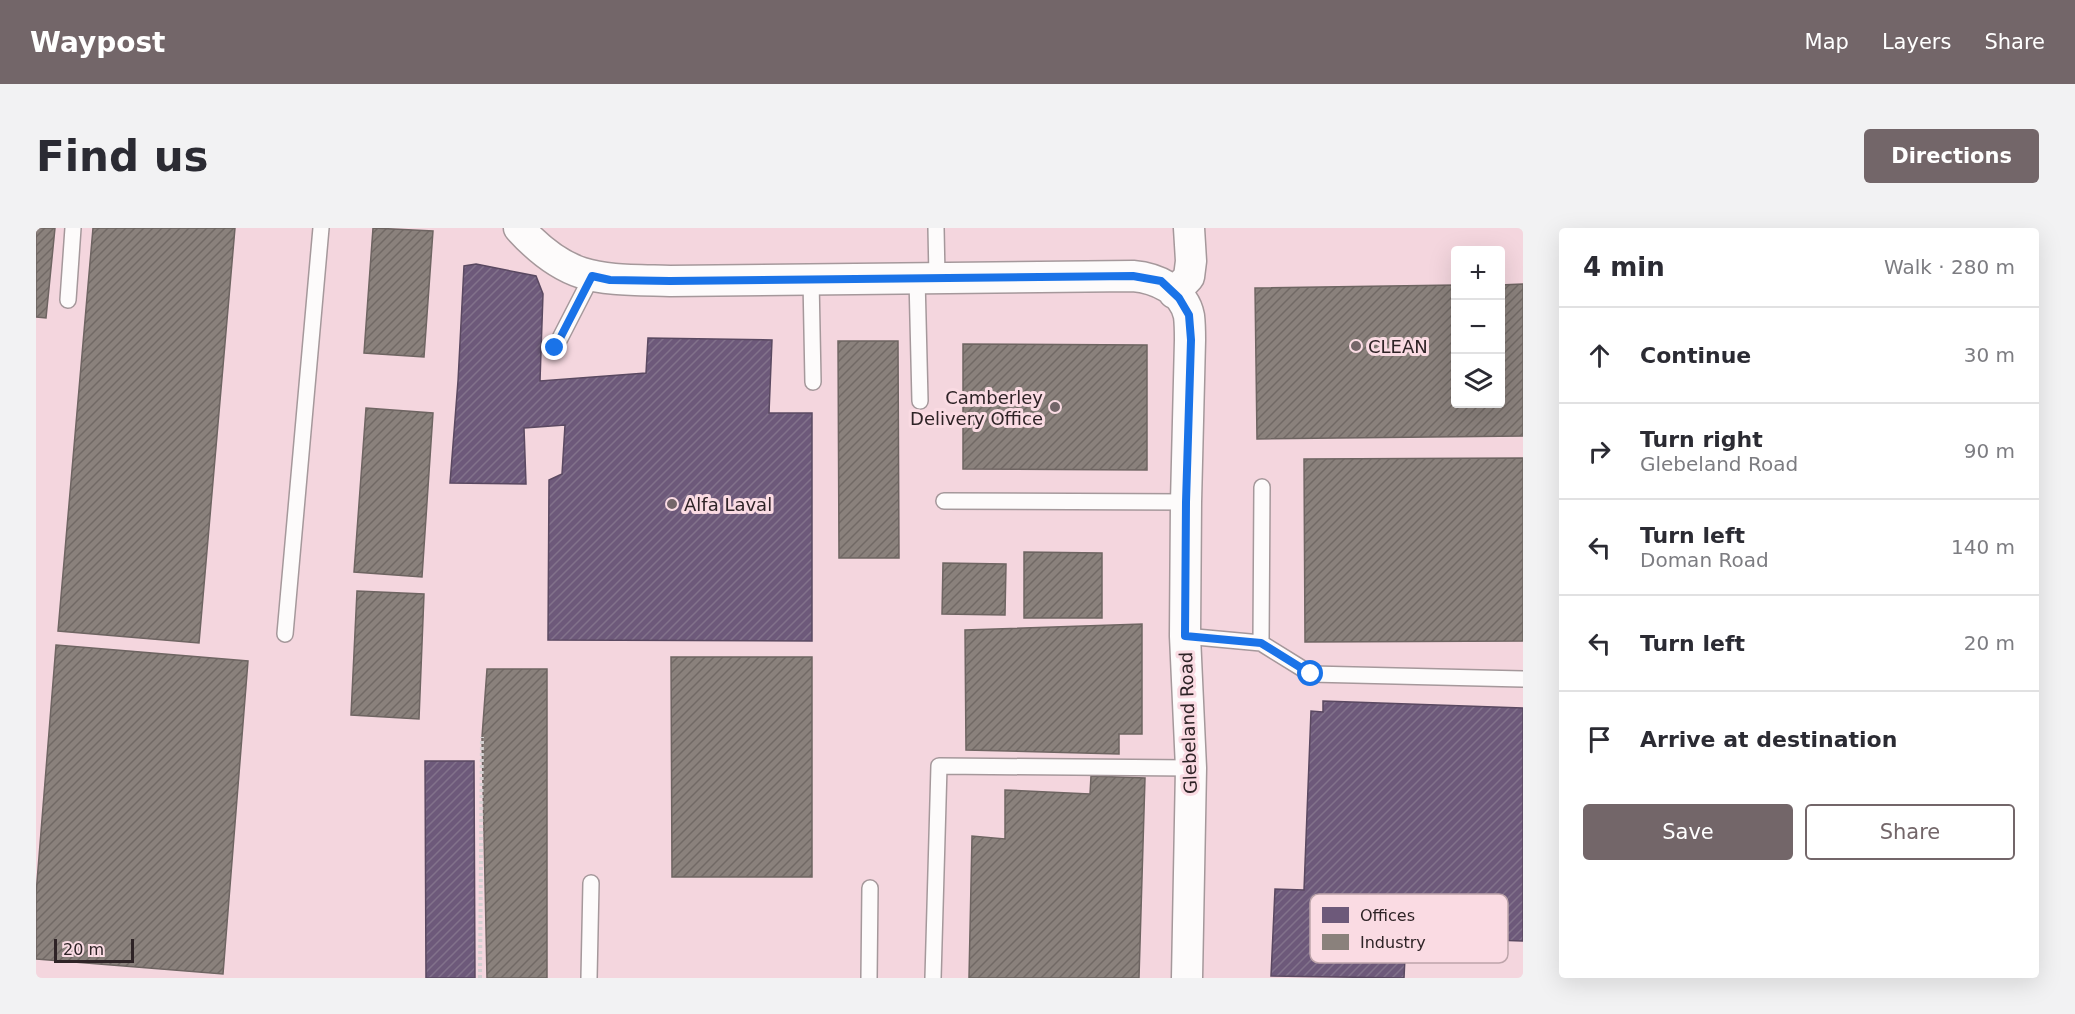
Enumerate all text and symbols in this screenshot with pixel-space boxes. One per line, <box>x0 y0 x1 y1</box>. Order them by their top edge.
text: Waypost <box>30 26 166 59</box>
text: Map <box>1805 30 1849 54</box>
text: Layers <box>1882 30 1951 54</box>
text: Share <box>1984 30 2045 54</box>
button: Directions <box>1864 129 2039 183</box>
text: Find us <box>36 132 209 181</box>
map controls <box>1451 246 1505 408</box>
button: + <box>1451 246 1505 300</box>
text: 4 min <box>1583 252 1665 282</box>
text: Walk · 280 m <box>1884 255 2015 279</box>
button: − <box>1451 300 1505 354</box>
route end <box>541 334 567 360</box>
place label: CLEAN <box>1368 336 1428 357</box>
marker: CLEAN <box>1349 339 1363 353</box>
icon: ahead <box>1583 339 1616 372</box>
text: Continue <box>1640 343 1751 368</box>
text: 30 m <box>1964 343 2015 367</box>
button: layers <box>1451 354 1505 408</box>
place label: Camberley Delivery Office <box>910 387 1043 429</box>
marker: Camberley Delivery Office <box>1048 400 1062 414</box>
text: Turn right <box>1640 427 1763 452</box>
icon: right <box>1583 435 1616 468</box>
text: 90 m <box>1964 439 2015 463</box>
text: Glebeland Road <box>1640 452 1798 476</box>
place label: Alfa Laval <box>684 494 772 515</box>
marker: Alfa Laval <box>665 497 679 511</box>
text: Turn left <box>1640 523 1745 548</box>
icon: left <box>1583 531 1616 564</box>
text: 140 m <box>1951 535 2015 559</box>
text: Doman Road <box>1640 548 1769 572</box>
icon: left <box>1583 627 1616 660</box>
text: Turn left <box>1640 631 1745 656</box>
text: 20 m <box>1964 631 2015 655</box>
street label: Glebeland Road <box>1175 652 1201 794</box>
route start <box>1297 660 1323 686</box>
icon: arrive <box>1583 723 1616 756</box>
text: Arrive at destination <box>1640 727 1897 752</box>
button: Save <box>1583 804 1793 860</box>
button: Share <box>1805 804 2015 860</box>
legend <box>1310 894 1508 963</box>
text: Offices <box>1360 906 1415 925</box>
text: Industry <box>1360 933 1426 952</box>
scale bar <box>54 936 134 964</box>
text: 20 m <box>63 940 104 959</box>

